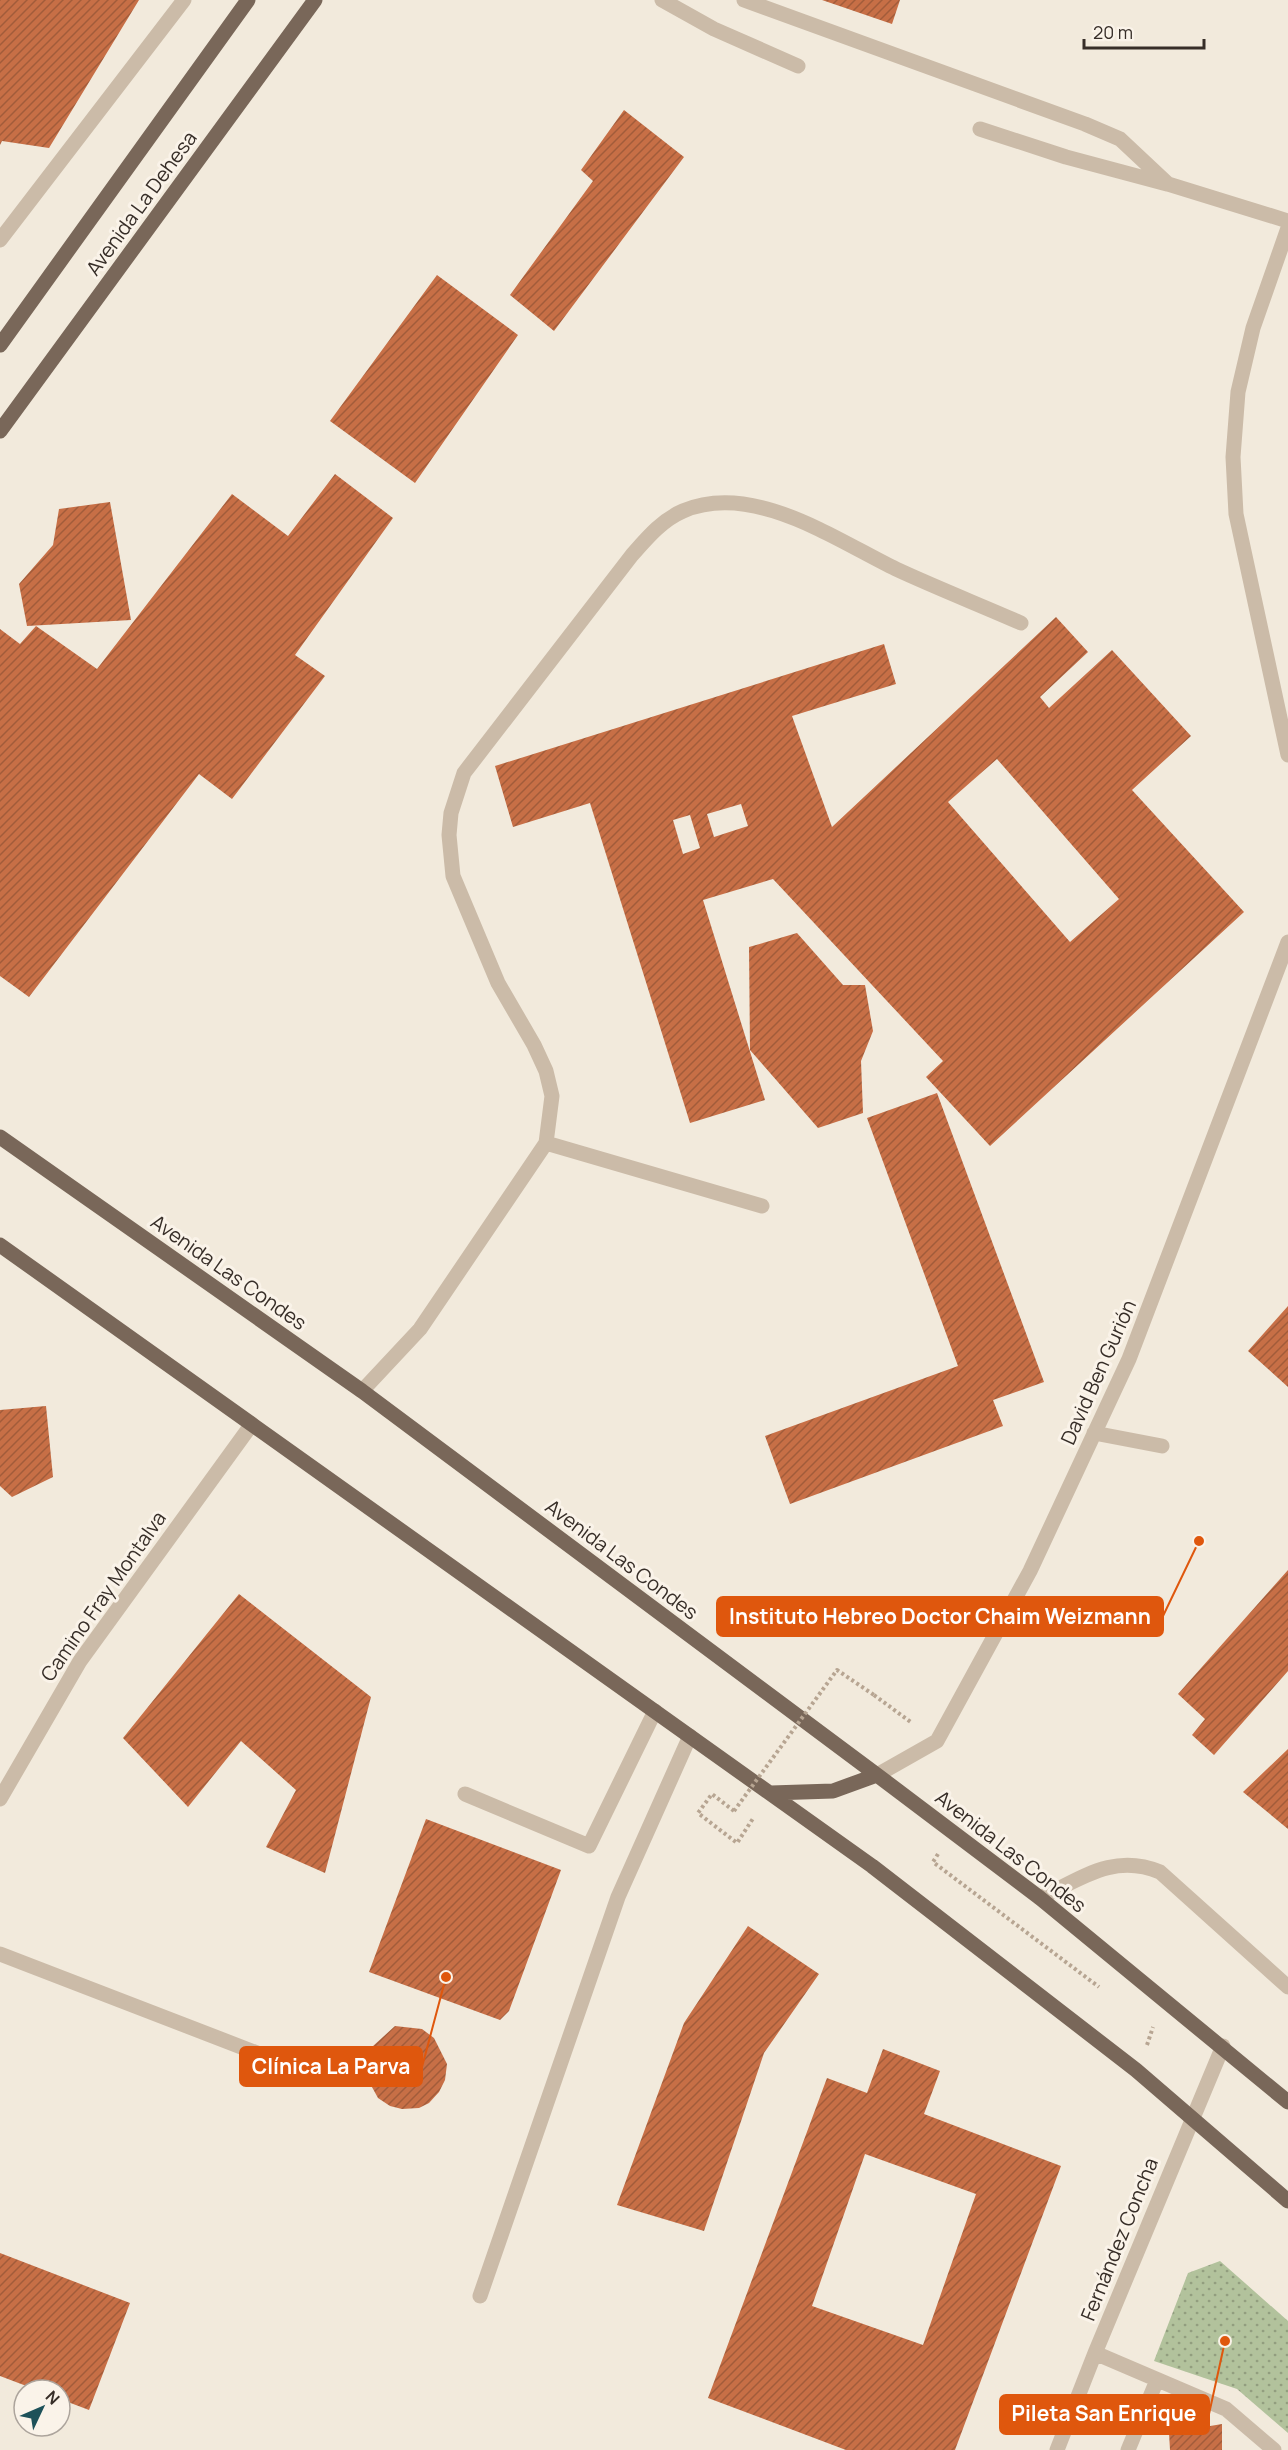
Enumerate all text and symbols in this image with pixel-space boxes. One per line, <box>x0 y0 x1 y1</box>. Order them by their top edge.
scale bar <box>1084 12 1204 50</box>
text: 20 m <box>1093 20 1133 44</box>
street label: Avenida La Dehesa <box>79 125 203 281</box>
street label: Avenida Las Condes <box>146 1208 312 1336</box>
street label: David Ben Gurión <box>1054 1295 1142 1449</box>
street label: Avenida Las Condes <box>540 1493 704 1625</box>
street label: Camino Fray Montalva <box>34 1506 172 1686</box>
callout: Instituto Hebreo Doctor Chaim Weizmann <box>717 1597 1163 1636</box>
text: Instituto Hebreo Doctor Chaim Weizmann <box>729 1602 1151 1630</box>
street label: Avenida Las Condes <box>930 1784 1092 1918</box>
callout: Clínica La Parva <box>240 2047 422 2086</box>
text: Clínica La Parva <box>252 2052 410 2080</box>
street label: Fernández Concha <box>1074 2153 1164 2325</box>
north arrow <box>12 2378 72 2438</box>
text: N <box>41 2386 65 2409</box>
callout: Pileta San Enrique <box>1000 2395 1209 2434</box>
text: Pileta San Enrique <box>1012 2399 1196 2427</box>

